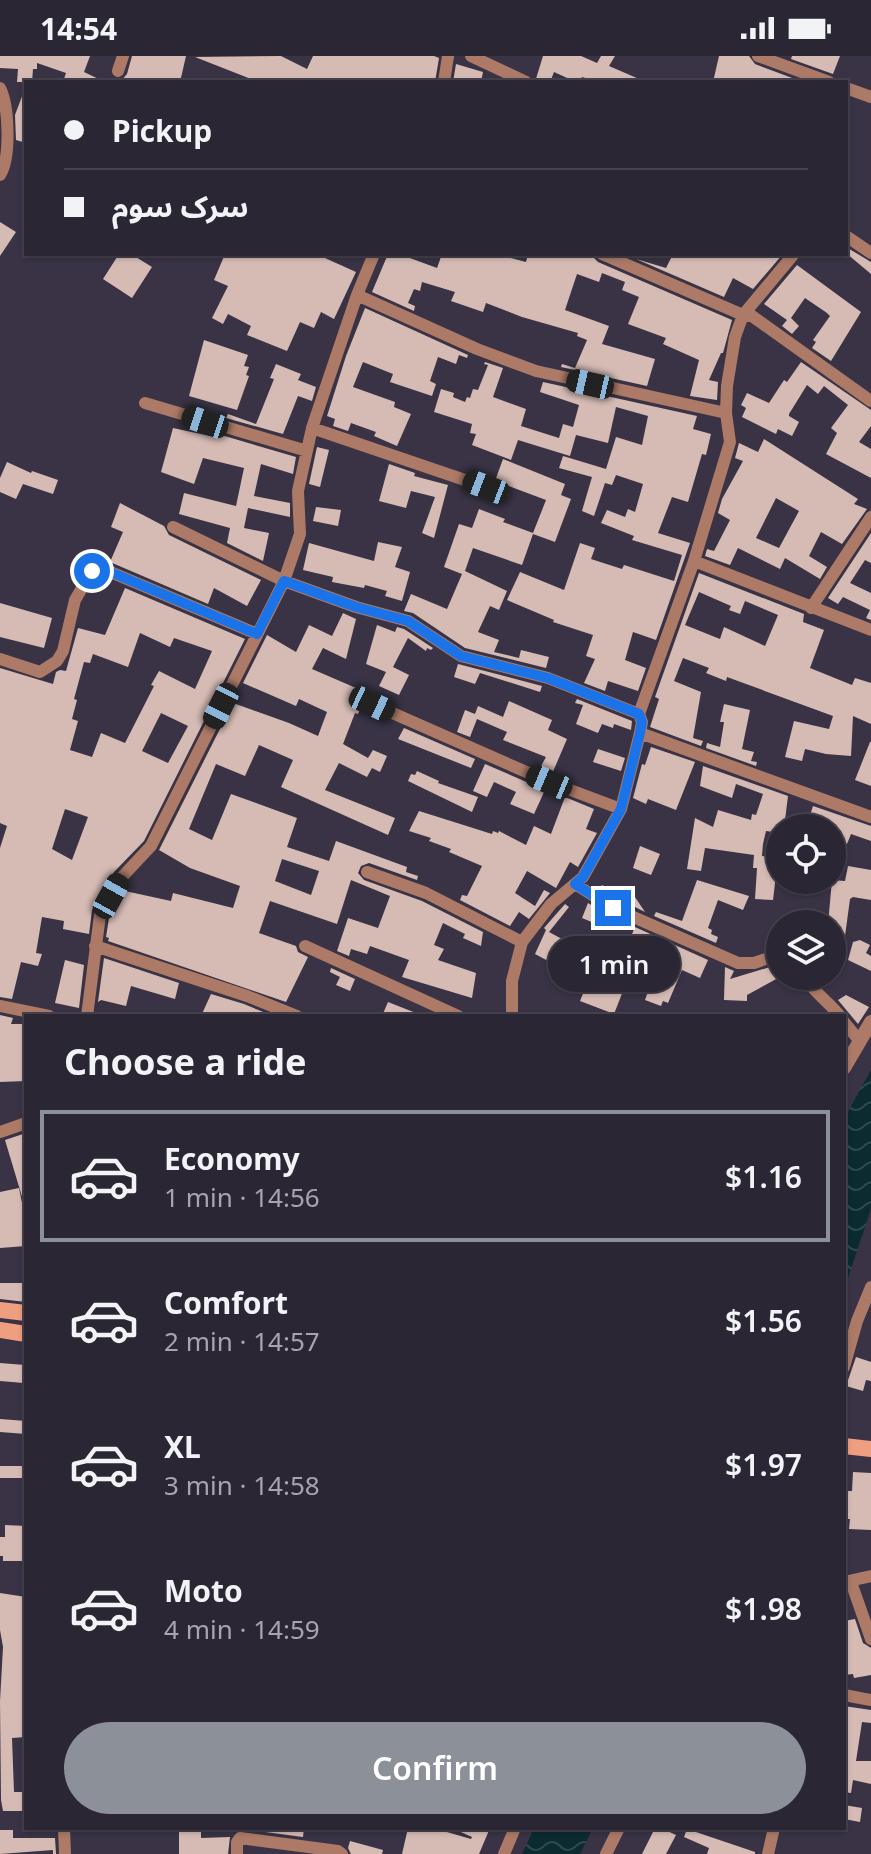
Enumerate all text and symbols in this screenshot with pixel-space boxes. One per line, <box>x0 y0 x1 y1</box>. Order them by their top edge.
text: 14:54 <box>40 8 117 49</box>
text: Pickup <box>112 110 212 151</box>
text: سرک سوم <box>112 185 249 226</box>
car <box>564 367 616 401</box>
car <box>178 403 232 441</box>
car <box>459 467 513 507</box>
route start <box>74 553 110 589</box>
car <box>199 679 243 733</box>
car <box>345 683 399 725</box>
car <box>522 762 576 802</box>
map controls <box>766 814 846 990</box>
button: locate <box>766 814 846 894</box>
car <box>89 869 133 923</box>
route end <box>595 890 631 926</box>
button: layers <box>766 910 846 990</box>
callout: 1 min <box>547 936 679 992</box>
text: 1 min <box>579 946 649 982</box>
text: Choose a ride <box>64 1037 306 1086</box>
text: Economy <box>164 1138 300 1179</box>
icon: car <box>68 1140 140 1212</box>
text: $1.16 <box>725 1156 802 1197</box>
text: 1 min · 14:56 <box>164 1179 320 1215</box>
text: Comfort <box>164 1282 288 1323</box>
icon: car <box>68 1284 140 1356</box>
text: $1.56 <box>725 1300 802 1341</box>
text: 2 min · 14:57 <box>164 1323 320 1359</box>
text: XL <box>164 1426 201 1467</box>
icon: car <box>68 1428 140 1500</box>
text: $1.97 <box>725 1444 802 1485</box>
text: 3 min · 14:58 <box>164 1467 320 1503</box>
text: Moto <box>164 1570 243 1611</box>
icon: car <box>68 1572 140 1644</box>
text: $1.98 <box>725 1588 802 1629</box>
text: 4 min · 14:59 <box>164 1611 320 1647</box>
button: Confirm <box>64 1722 806 1814</box>

